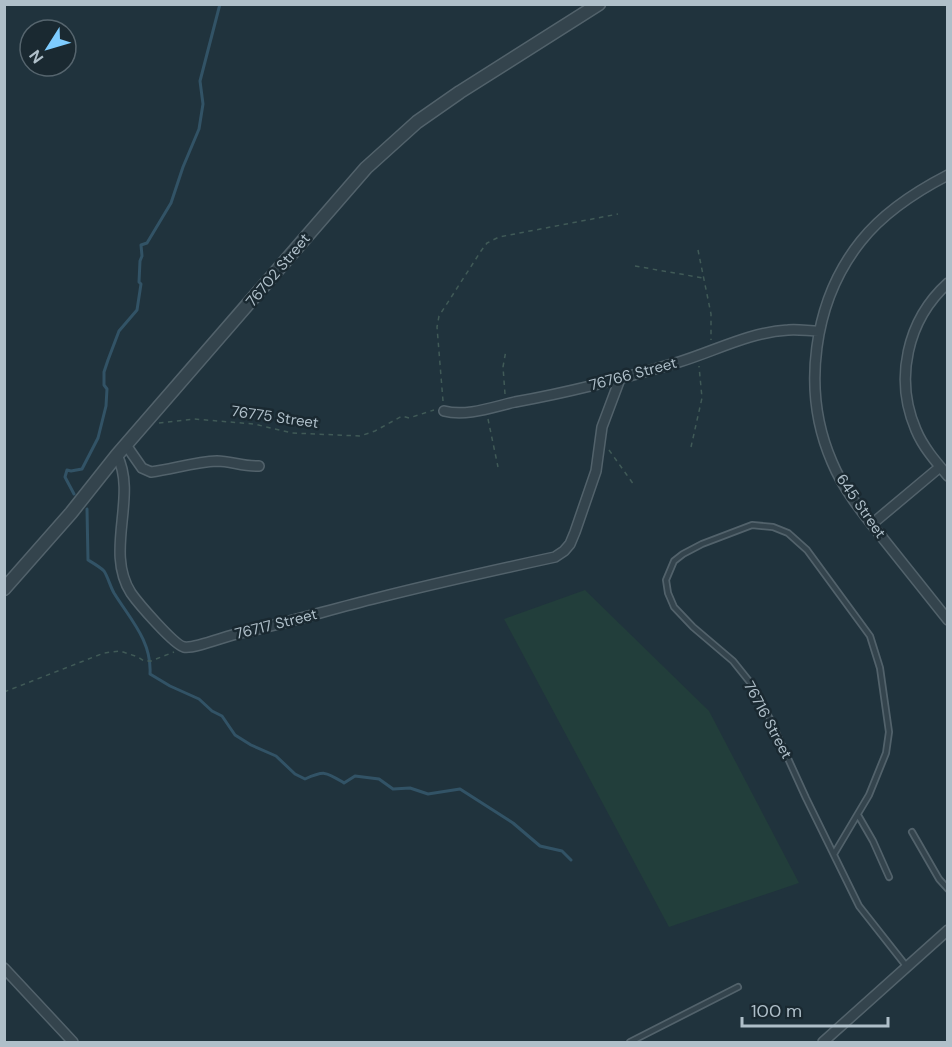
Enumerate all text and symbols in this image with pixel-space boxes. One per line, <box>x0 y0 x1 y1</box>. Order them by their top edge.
north arrow <box>18 18 78 78</box>
text: N <box>25 46 48 68</box>
street label: 76702 Street <box>242 229 315 311</box>
street label: 76766 Street <box>587 353 679 395</box>
street label: 76775 Street <box>230 401 320 433</box>
street label: 645 Street <box>832 470 891 542</box>
street label: 76717 Street <box>233 604 319 644</box>
street label: 76716 Street <box>739 678 797 762</box>
scale bar <box>742 990 888 1028</box>
text: 100 m <box>751 999 802 1023</box>

